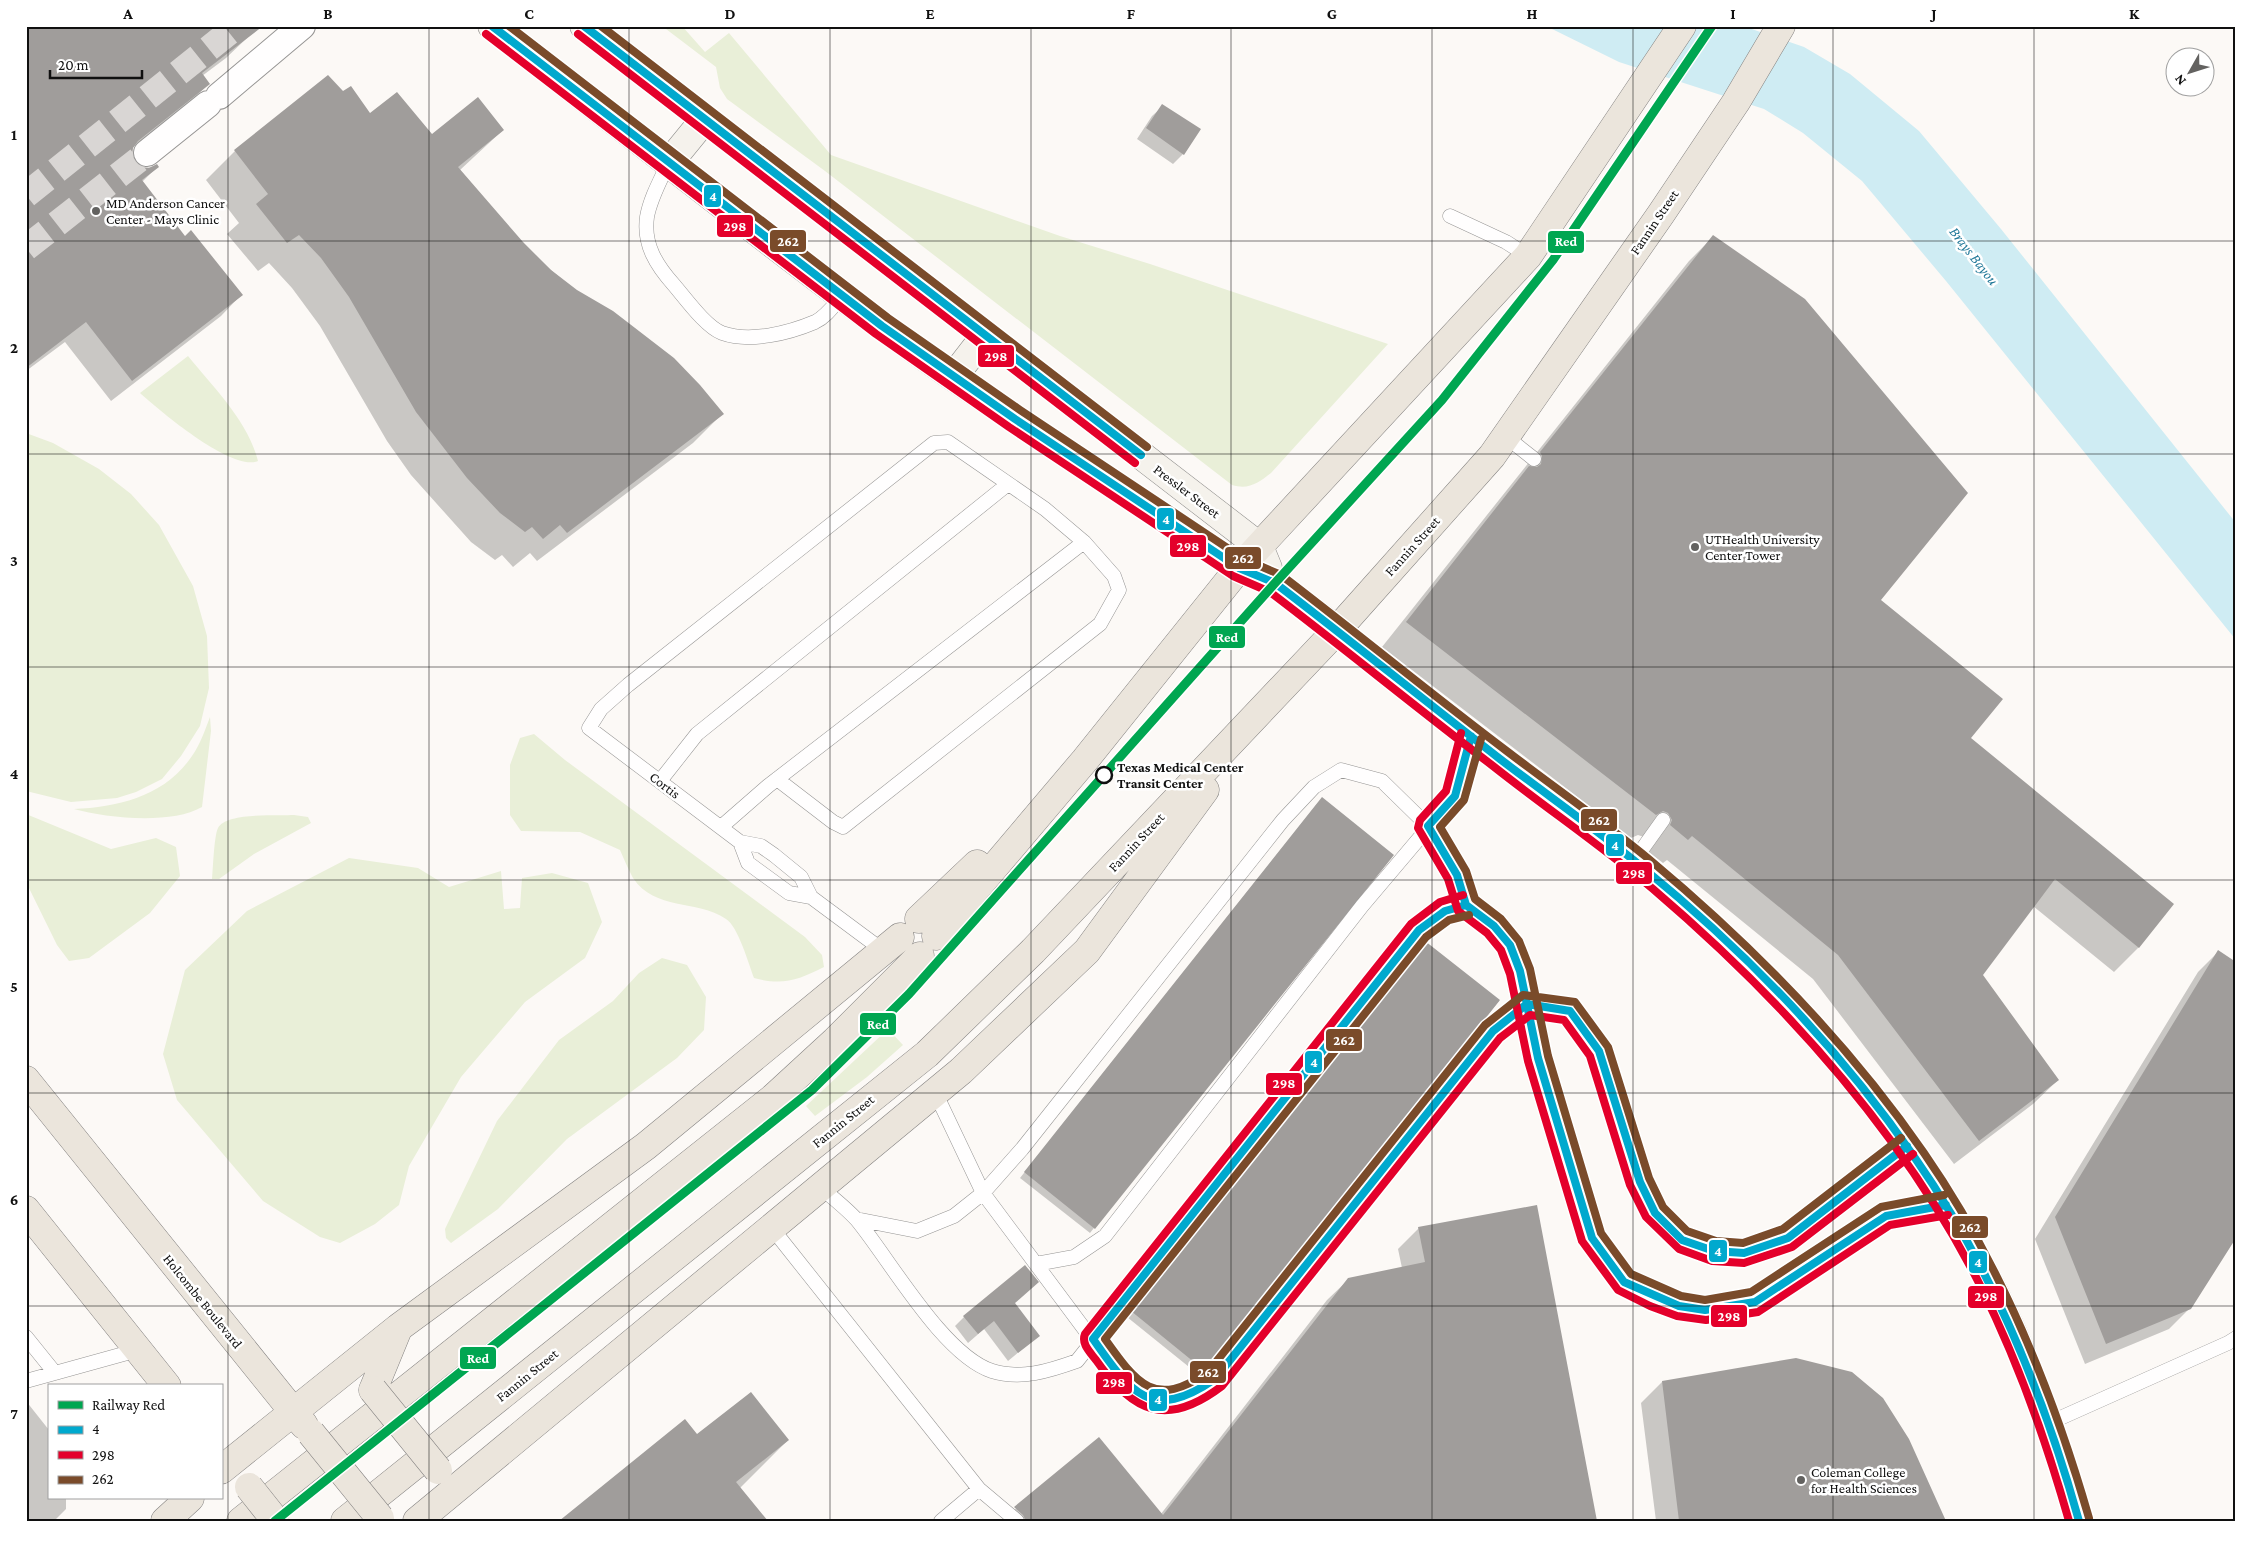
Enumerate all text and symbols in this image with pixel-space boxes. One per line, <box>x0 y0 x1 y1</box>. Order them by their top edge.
text: A <box>122 5 133 22</box>
text: B <box>323 5 333 22</box>
text: C <box>524 5 534 22</box>
text: D <box>724 5 736 22</box>
text: E <box>925 5 935 22</box>
text: F <box>1127 5 1136 22</box>
text: G <box>1327 5 1337 22</box>
text: H <box>1527 5 1538 22</box>
text: I <box>1730 5 1736 22</box>
text: J <box>1929 5 1937 22</box>
text: K <box>2129 5 2140 22</box>
scale bar <box>50 48 142 80</box>
north arrow <box>2164 48 2214 98</box>
text: 20 m <box>58 57 89 73</box>
text: N <box>2170 71 2189 89</box>
text: 1 <box>11 126 17 143</box>
line badge: 4 <box>703 184 722 208</box>
street label: Fannin Street <box>1626 186 1682 257</box>
text: 4 <box>709 188 717 204</box>
place label: MD Anderson Cancer Center - Mays Clinic <box>106 195 225 227</box>
marker: MD Anderson Cancer Center - Mays Clinic <box>90 205 102 217</box>
line badge: 298 <box>716 214 754 238</box>
text: 298 <box>724 218 746 234</box>
water label: Brays Bayou <box>1946 224 2002 289</box>
line badge: 262 <box>769 229 807 253</box>
line badge: Red <box>1547 230 1585 254</box>
text: 262 <box>777 233 799 249</box>
text: Red <box>1555 233 1578 249</box>
text: 2 <box>10 339 18 356</box>
line badge: 298 <box>977 344 1015 368</box>
text: 298 <box>985 348 1007 364</box>
street label: Pressler Street <box>1151 461 1224 521</box>
line badge: 4 <box>1156 507 1175 531</box>
text: 4 <box>1162 511 1170 527</box>
street label: Fannin Street <box>1381 513 1443 579</box>
place label: UTHealth University Center Tower <box>1705 531 1820 563</box>
line badge: 298 <box>1169 534 1207 558</box>
text: 298 <box>1177 538 1199 554</box>
marker: UTHealth University Center Tower <box>1689 541 1701 553</box>
line badge: 262 <box>1224 546 1262 570</box>
text: 262 <box>1232 550 1254 566</box>
text: 3 <box>10 552 18 569</box>
line badge: Red <box>1208 625 1246 649</box>
text: Red <box>1216 629 1239 645</box>
place label: Texas Medical Center Transit Center <box>1117 759 1244 791</box>
text: 4 <box>10 765 19 782</box>
marker: Texas Medical Center Transit Center <box>1095 766 1113 784</box>
street label: Cortis <box>647 768 683 802</box>
line badge: 262 <box>1580 808 1618 832</box>
street label: Fannin Street <box>1105 809 1168 875</box>
text: 262 <box>1588 812 1610 828</box>
line badge: 4 <box>1605 833 1625 857</box>
text: 4 <box>1611 837 1619 853</box>
line badge: 298 <box>1615 861 1653 885</box>
text: 298 <box>1623 865 1645 881</box>
text: 5 <box>10 978 18 995</box>
line badge: Red <box>859 1012 897 1036</box>
text: Red <box>867 1016 890 1032</box>
line badge: 262 <box>1325 1028 1363 1052</box>
text: 262 <box>1333 1032 1355 1048</box>
line badge: 4 <box>1304 1050 1323 1074</box>
text: 4 <box>1310 1054 1318 1070</box>
line badge: 298 <box>1265 1072 1303 1096</box>
text: 298 <box>1273 1075 1295 1091</box>
street label: Fannin Street <box>809 1091 877 1151</box>
text: 6 <box>10 1191 18 1208</box>
line badge: 262 <box>1951 1215 1989 1239</box>
text: 262 <box>1959 1219 1981 1235</box>
line badge: 4 <box>1708 1239 1728 1263</box>
text: 4 <box>1714 1243 1722 1259</box>
line badge: 4 <box>1968 1250 1988 1274</box>
street label: Holcombe Boulevard <box>160 1251 246 1352</box>
text: 4 <box>1974 1254 1982 1270</box>
line badge: 298 <box>1967 1285 2005 1309</box>
text: 298 <box>1975 1288 1997 1304</box>
line badge: 298 <box>1710 1304 1748 1328</box>
text: 298 <box>1718 1308 1740 1324</box>
street label: Fannin Street <box>493 1345 561 1405</box>
line badge: Red <box>459 1346 497 1370</box>
text: Red <box>467 1350 490 1366</box>
line badge: 262 <box>1189 1360 1227 1384</box>
text: 262 <box>1197 1364 1219 1380</box>
line badge: 298 <box>1095 1371 1133 1395</box>
text: 298 <box>1103 1374 1125 1390</box>
legend <box>48 1384 222 1500</box>
line badge: 4 <box>1148 1388 1168 1412</box>
text: 4 <box>1154 1391 1162 1407</box>
text: Railway Red <box>92 1397 165 1414</box>
text: 7 <box>10 1405 18 1422</box>
text: 4 <box>92 1421 100 1437</box>
text: 298 <box>92 1447 115 1463</box>
place label: Coleman College for Health Sciences <box>1811 1464 1917 1496</box>
text: 262 <box>92 1471 114 1487</box>
marker: Coleman College for Health Sciences <box>1795 1474 1807 1486</box>

